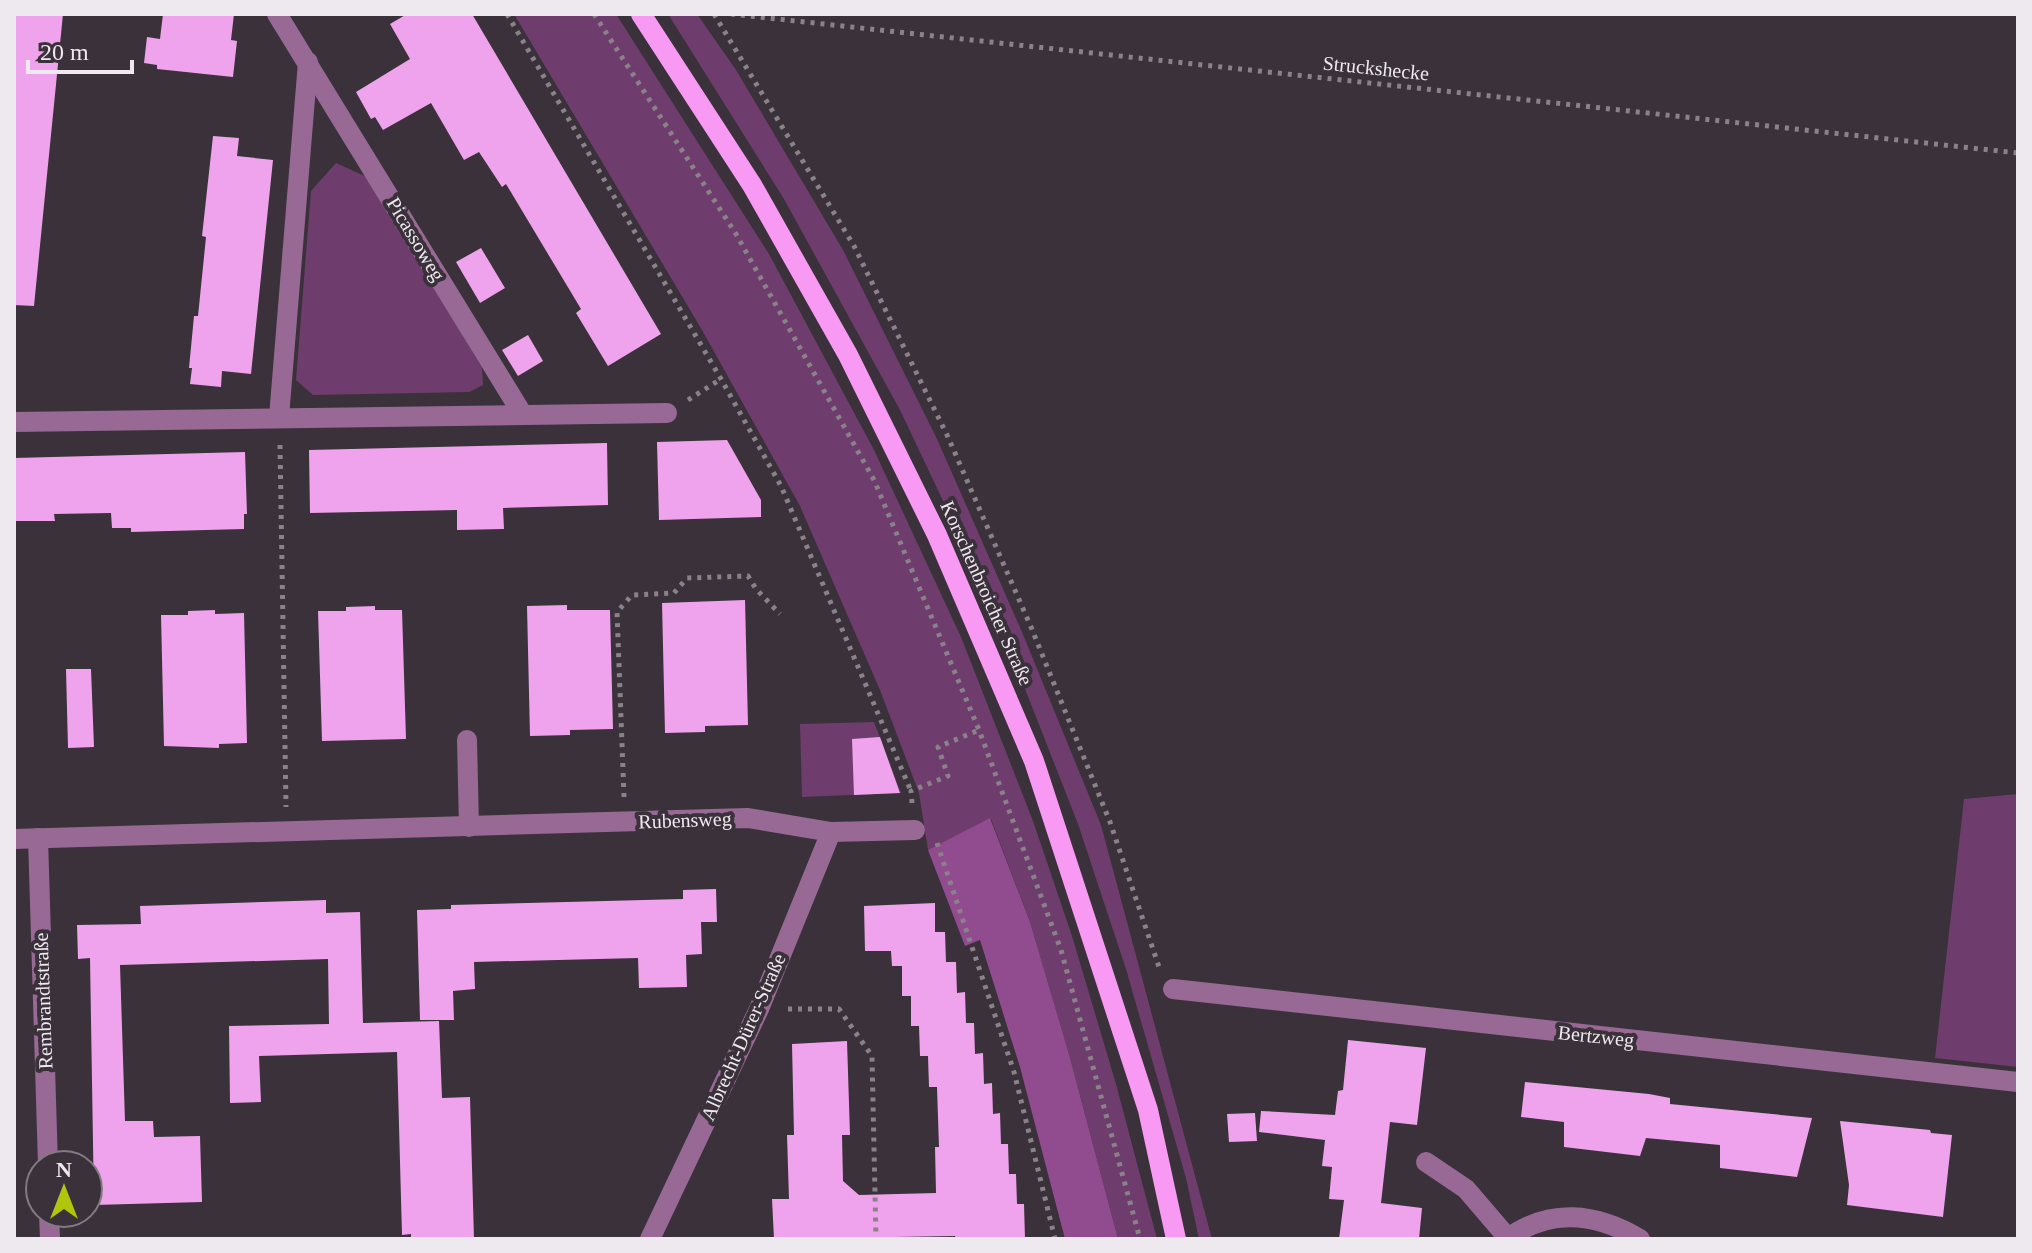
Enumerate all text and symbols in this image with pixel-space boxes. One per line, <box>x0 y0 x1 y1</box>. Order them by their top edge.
scale bar <box>28 24 132 74</box>
text: 20 m <box>40 39 89 65</box>
street label: Struckshecke <box>1322 51 1430 85</box>
street label: Picassoweg <box>382 193 449 285</box>
street label: Korschenbroicher Straße <box>936 497 1038 689</box>
street label: Rubensweg <box>638 807 732 834</box>
street label: Rembrandtstraße <box>30 932 56 1070</box>
street label: Albrecht-Dürer-Straße <box>696 950 790 1124</box>
street label: Bertzweg <box>1557 1021 1635 1052</box>
north arrow <box>24 1149 104 1229</box>
text: N <box>56 1157 72 1182</box>

